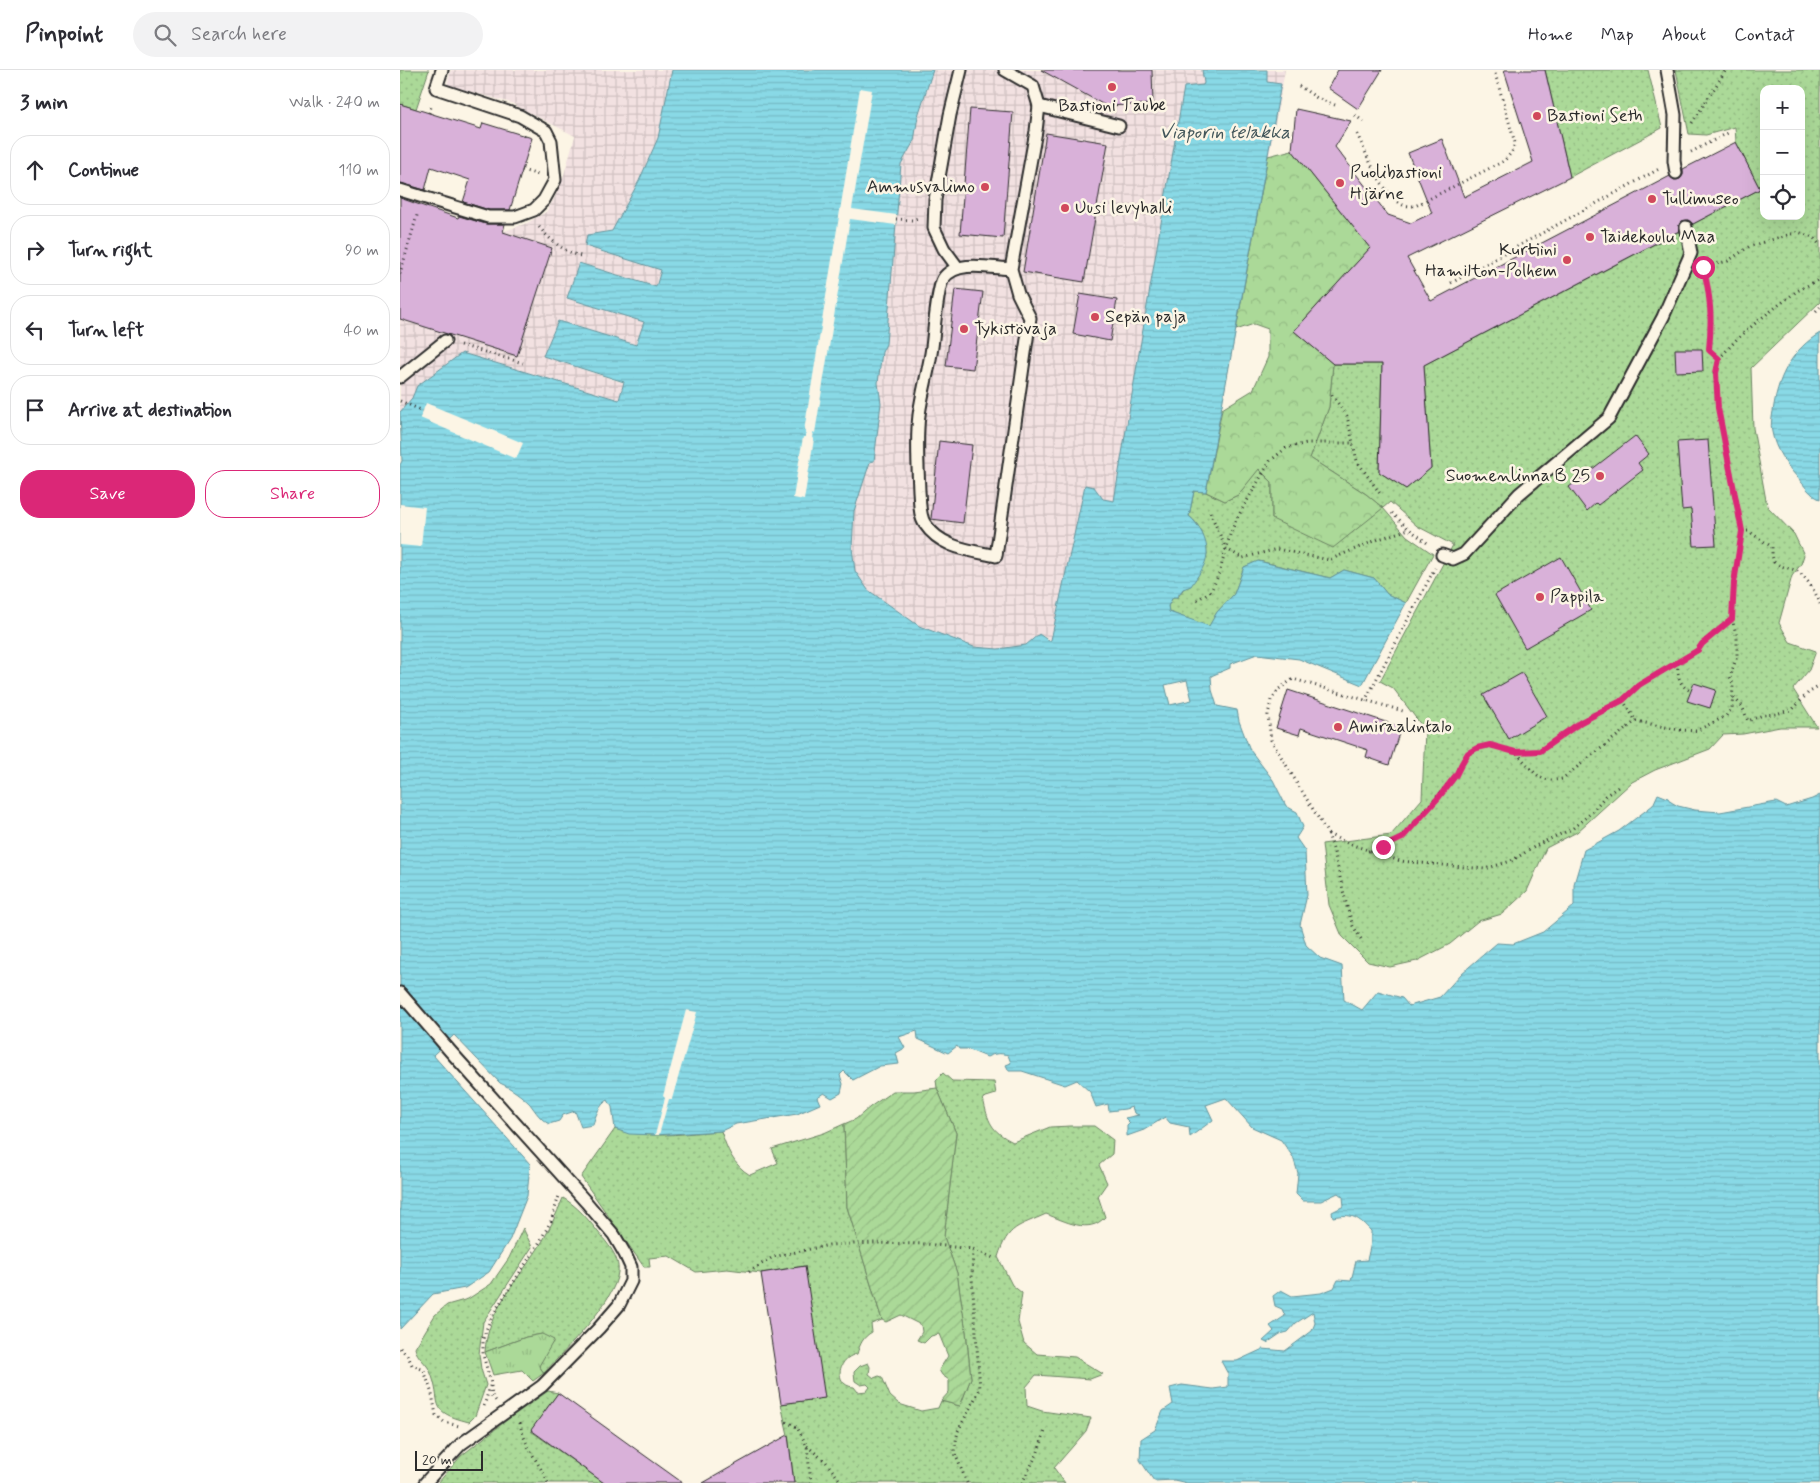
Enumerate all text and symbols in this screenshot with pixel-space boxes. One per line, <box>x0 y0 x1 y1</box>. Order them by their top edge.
search box <box>133 12 483 57</box>
text: Pinpoint <box>25 19 103 50</box>
icon: search <box>151 21 179 49</box>
text: Search here <box>191 22 287 47</box>
text: Home <box>1528 23 1573 47</box>
text: Map <box>1601 23 1634 47</box>
text: About <box>1662 23 1706 47</box>
text: Contact <box>1734 23 1795 47</box>
marker: Bastioni Taube <box>1106 81 1118 93</box>
map controls <box>1760 85 1805 220</box>
button: + <box>1760 85 1805 130</box>
text: 3 min <box>20 89 68 117</box>
text: Walk · 240 m <box>289 92 380 113</box>
place label: Bastioni Taube <box>1058 94 1166 118</box>
place label: Bastioni Seth <box>1547 104 1643 128</box>
marker: Bastioni Seth <box>1531 110 1543 122</box>
water label: Viaporin telakka <box>1160 120 1291 145</box>
button: − <box>1760 130 1805 175</box>
icon: ahead <box>21 156 49 184</box>
text: Continue <box>68 158 139 183</box>
text: 110 m <box>338 160 379 181</box>
place label: Puolibastioni Hjärne <box>1350 161 1442 206</box>
place label: Ammusvalimo <box>867 175 975 199</box>
button: locate <box>1760 175 1805 220</box>
marker: Puolibastioni Hjärne <box>1334 177 1346 189</box>
marker: Ammusvalimo <box>979 181 991 193</box>
place label: Tullimuseo <box>1662 187 1739 211</box>
marker: Tullimuseo <box>1646 193 1658 205</box>
place label: Uusi levyhalli <box>1075 196 1172 220</box>
marker: Uusi levyhalli <box>1059 202 1071 214</box>
place label: Taidekoulu Maa <box>1600 225 1715 249</box>
marker: Taidekoulu Maa <box>1584 231 1596 243</box>
icon: right <box>21 236 49 264</box>
text: Turn right <box>68 238 152 263</box>
place label: Kurtiini Hamilton-Polhem <box>1425 238 1557 283</box>
text: 90 m <box>345 240 379 261</box>
marker: Kurtiini Hamilton-Polhem <box>1561 254 1573 266</box>
route start <box>1692 256 1715 279</box>
place label: Sepän paja <box>1105 305 1186 329</box>
marker: Sepän paja <box>1089 311 1101 323</box>
icon: left <box>21 316 49 344</box>
place label: Tykistövaja <box>974 317 1057 341</box>
text: Turn left <box>68 318 144 343</box>
text: 40 m <box>343 320 379 341</box>
marker: Tykistövaja <box>958 323 970 335</box>
icon: arrive <box>21 396 49 424</box>
text: Arrive at destination <box>68 398 232 423</box>
place label: Suomenlinna B 25 <box>1446 464 1590 488</box>
button: Save <box>20 470 195 518</box>
button: Share <box>205 470 380 518</box>
marker: Suomenlinna B 25 <box>1594 470 1606 482</box>
place label: Pappila <box>1550 585 1604 609</box>
marker: Pappila <box>1534 591 1546 603</box>
place label: Amiraalintalo <box>1348 715 1452 739</box>
marker: Amiraalintalo <box>1332 721 1344 733</box>
route end <box>1372 836 1395 859</box>
scale bar <box>415 1448 482 1471</box>
text: 20 m <box>422 1451 452 1469</box>

